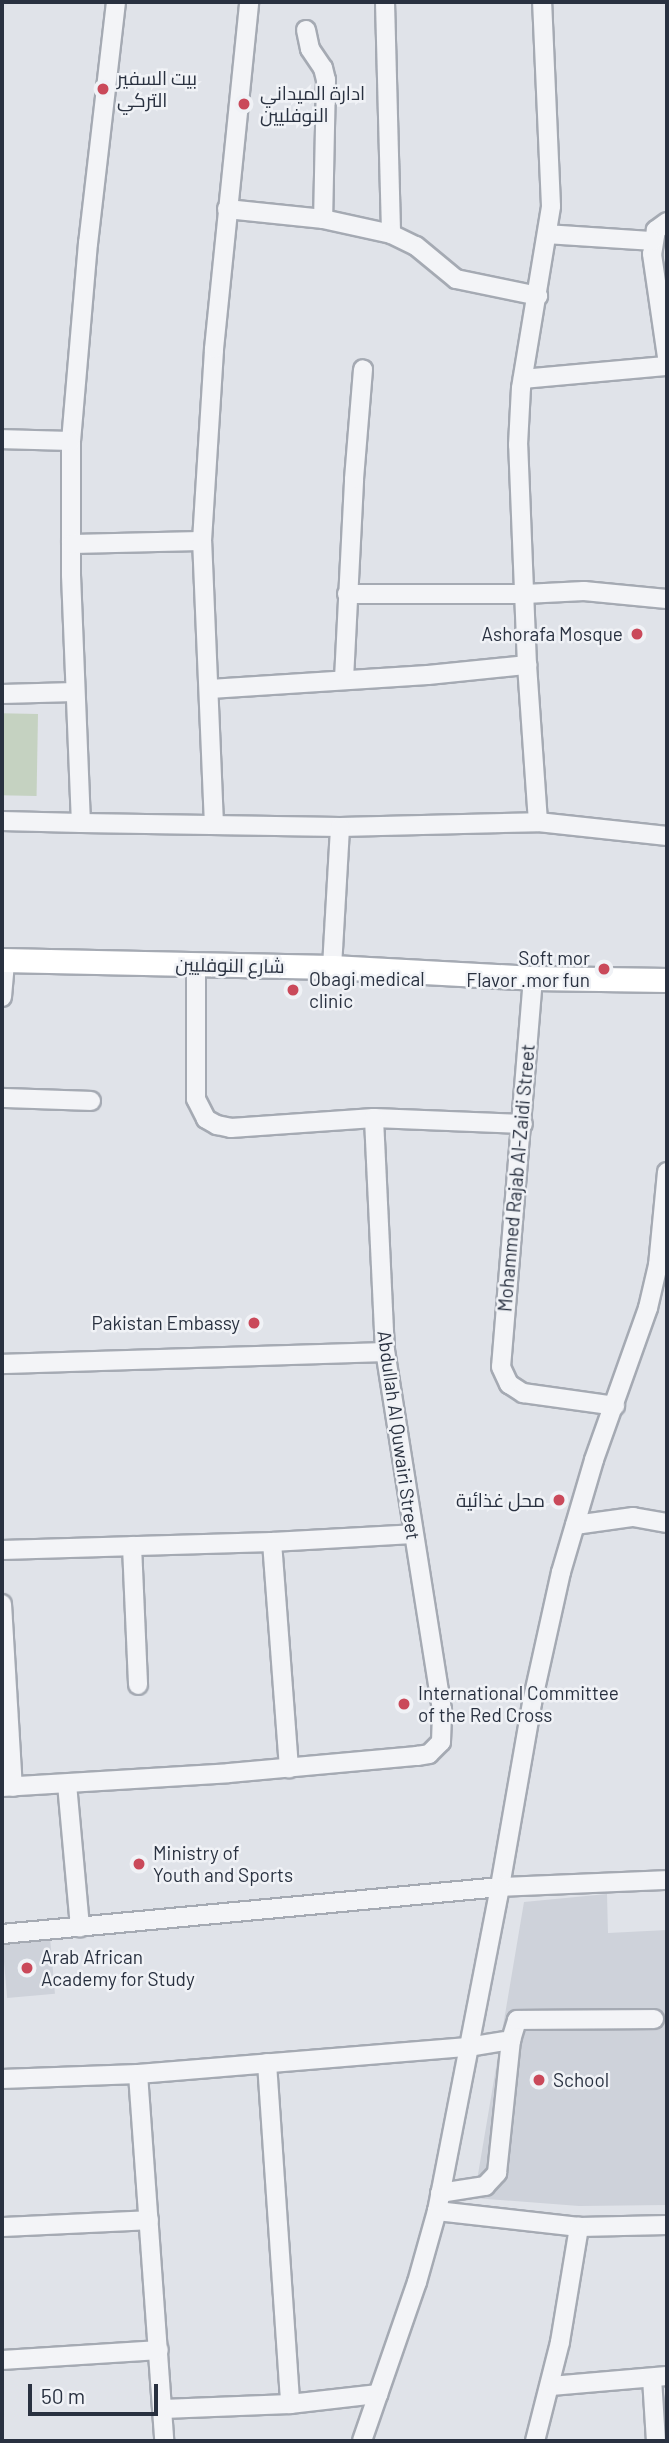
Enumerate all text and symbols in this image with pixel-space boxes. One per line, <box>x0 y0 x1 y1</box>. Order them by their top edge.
place label: بيت السفير التركي <box>117 67 197 111</box>
marker: بيت السفير التركي <box>95 81 111 97</box>
place label: ادارة الميداني النوفليين <box>260 82 365 126</box>
marker: ادارة الميداني النوفليين <box>234 94 254 114</box>
place label: Ashorafa Mosque <box>482 623 623 645</box>
marker: Ashorafa Mosque <box>629 626 645 642</box>
place label: Soft mor Flavor .mor fun <box>466 947 590 991</box>
street label: شارع النوفليين <box>175 953 285 977</box>
marker: Soft mor Flavor .mor fun <box>596 961 612 977</box>
place label: Obagi medical clinic <box>309 968 425 1012</box>
marker: Obagi medical clinic <box>283 980 303 1000</box>
street label: Mohammed Rajab Al-Zaidi Street <box>493 1043 539 1313</box>
place label: Pakistan Embassy <box>92 1312 240 1334</box>
marker: Pakistan Embassy <box>246 1315 262 1331</box>
street label: Abdullah Al Quwairi Street <box>373 1329 425 1541</box>
place label: محل غذائية <box>456 1489 545 1511</box>
marker: محل غذائية <box>551 1492 567 1508</box>
place label: International Committee of the Red Cross <box>418 1682 619 1726</box>
marker: International Committee of the Red Cross <box>396 1696 412 1712</box>
place label: Ministry of Youth and Sports <box>153 1842 293 1886</box>
marker: Ministry of Youth and Sports <box>131 1856 147 1872</box>
place label: Arab African Academy for Study <box>41 1946 195 1990</box>
marker: Arab African Academy for Study <box>19 1960 35 1976</box>
place label: School <box>553 2069 609 2091</box>
marker: School <box>531 2072 547 2088</box>
scale bar <box>32 2370 161 2414</box>
text: 50 m <box>41 2383 85 2408</box>

